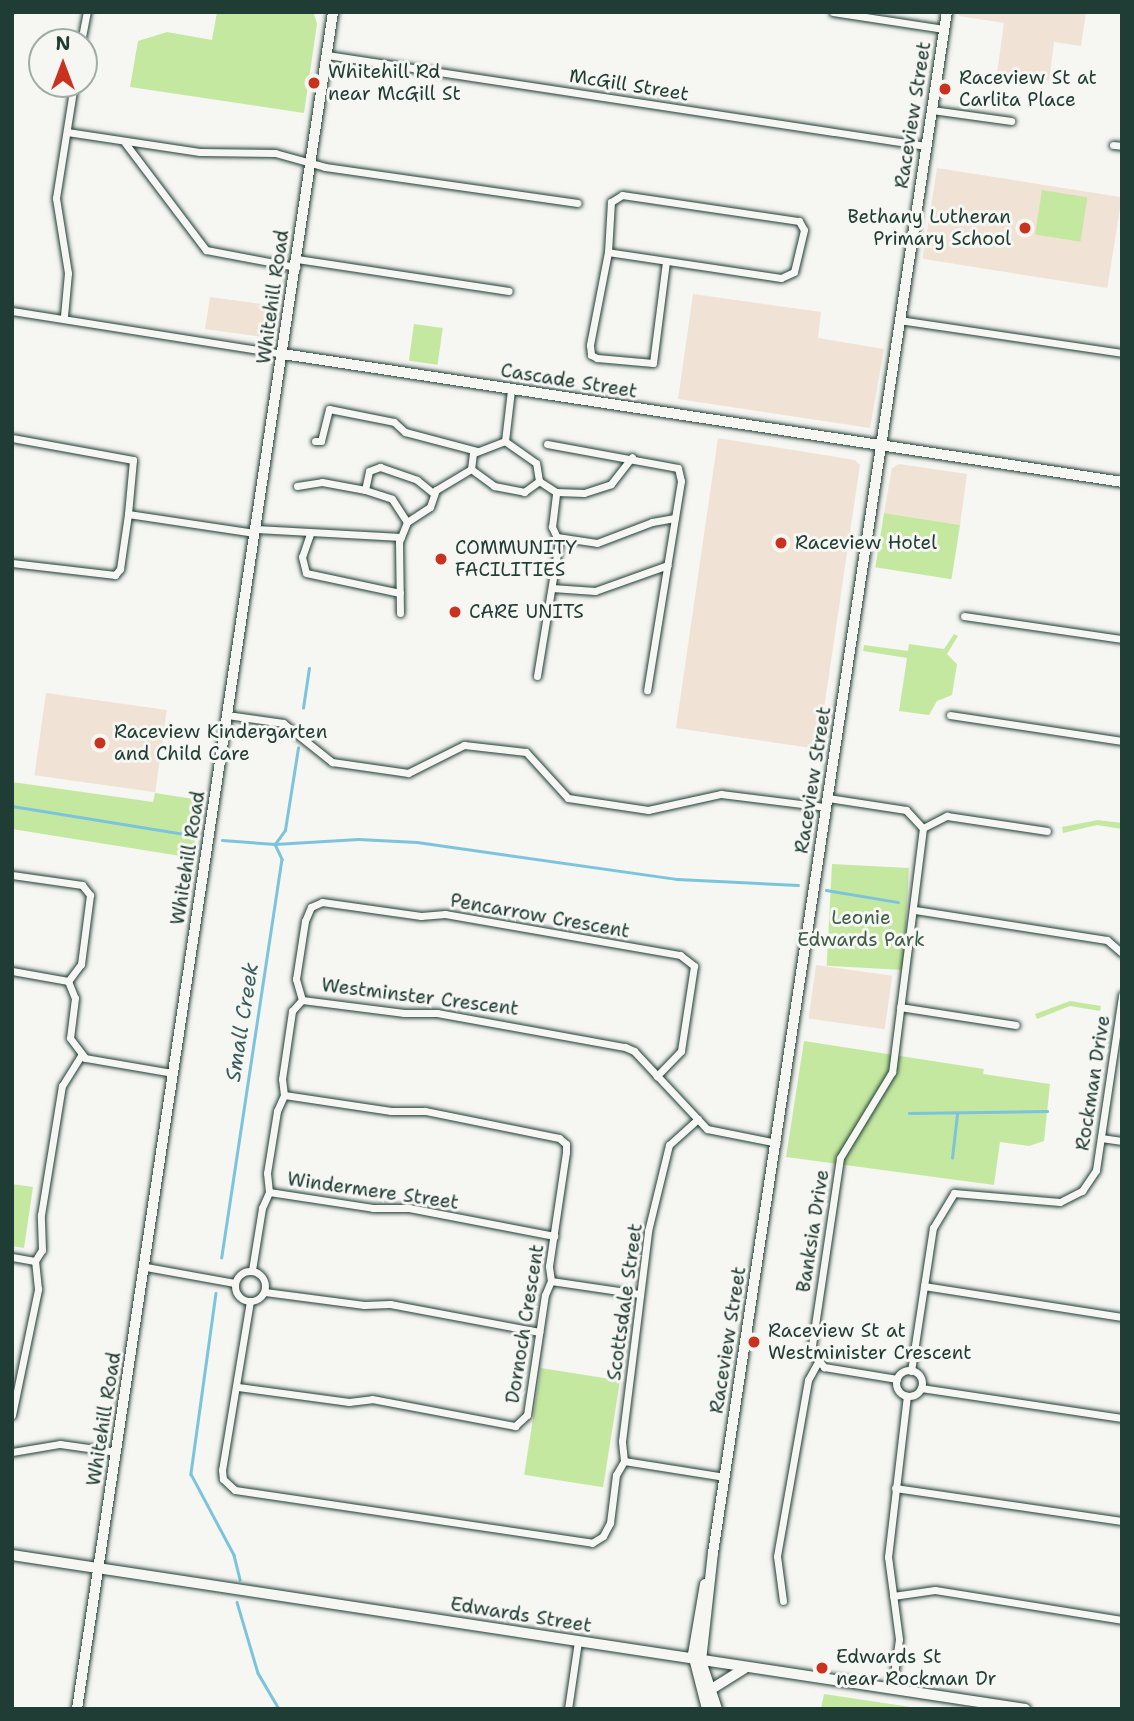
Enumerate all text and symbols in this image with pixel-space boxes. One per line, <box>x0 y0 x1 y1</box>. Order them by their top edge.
north arrow <box>28 28 98 98</box>
text: N <box>55 31 71 56</box>
street label: Raceview Street <box>890 40 936 190</box>
place label: Whitehill Rd near McGill St <box>328 61 461 105</box>
street label: McGill Street <box>568 64 690 106</box>
place label: Raceview St at Carlita Place <box>959 67 1097 111</box>
marker: Whitehill Rd near McGill St <box>306 75 322 91</box>
marker: Raceview St at Carlita Place <box>937 81 953 97</box>
place label: Bethany Lutheran Primary School <box>847 206 1011 250</box>
marker: Bethany Lutheran Primary School <box>1017 220 1033 236</box>
street label: Whitehill Road <box>252 228 294 366</box>
street label: Cascade Street <box>499 359 639 403</box>
place label: Raceview Hotel <box>795 532 937 554</box>
marker: Raceview Hotel <box>773 535 789 551</box>
place label: COMMUNITY FACILITIES <box>455 537 577 581</box>
marker: COMMUNITY FACILITIES <box>433 551 449 567</box>
place label: CARE UNITS <box>469 601 584 623</box>
marker: CARE UNITS <box>447 604 463 620</box>
street label: Raceview Street <box>790 705 836 855</box>
place label: Raceview Kindergarten and Child Care <box>114 721 327 765</box>
marker: Raceview Kindergarten and Child Care <box>92 735 108 751</box>
street label: Whitehill Road <box>166 789 210 927</box>
street label: Pencarrow Crescent <box>448 889 632 943</box>
park label: Leonie Edwards Park <box>797 907 925 951</box>
water label: Small Creek <box>220 961 264 1083</box>
street label: Westminster Crescent <box>320 974 520 1020</box>
street label: Rockman Drive <box>1071 1014 1115 1152</box>
street label: Windermere Street <box>286 1168 460 1214</box>
street label: Banksia Drive <box>792 1168 834 1294</box>
street label: Scottsdale Street <box>603 1222 647 1382</box>
street label: Dornoch Crescent <box>501 1243 549 1405</box>
street label: Raceview Street <box>705 1265 751 1415</box>
place label: Raceview St at Westminister Crescent <box>768 1320 972 1364</box>
marker: Raceview St at Westminister Crescent <box>746 1334 762 1350</box>
street label: Whitehill Road <box>82 1350 126 1488</box>
street label: Edwards Street <box>449 1593 593 1637</box>
place label: Edwards St near Rockman Dr <box>836 1646 997 1690</box>
marker: Edwards St near Rockman Dr <box>814 1660 830 1676</box>

